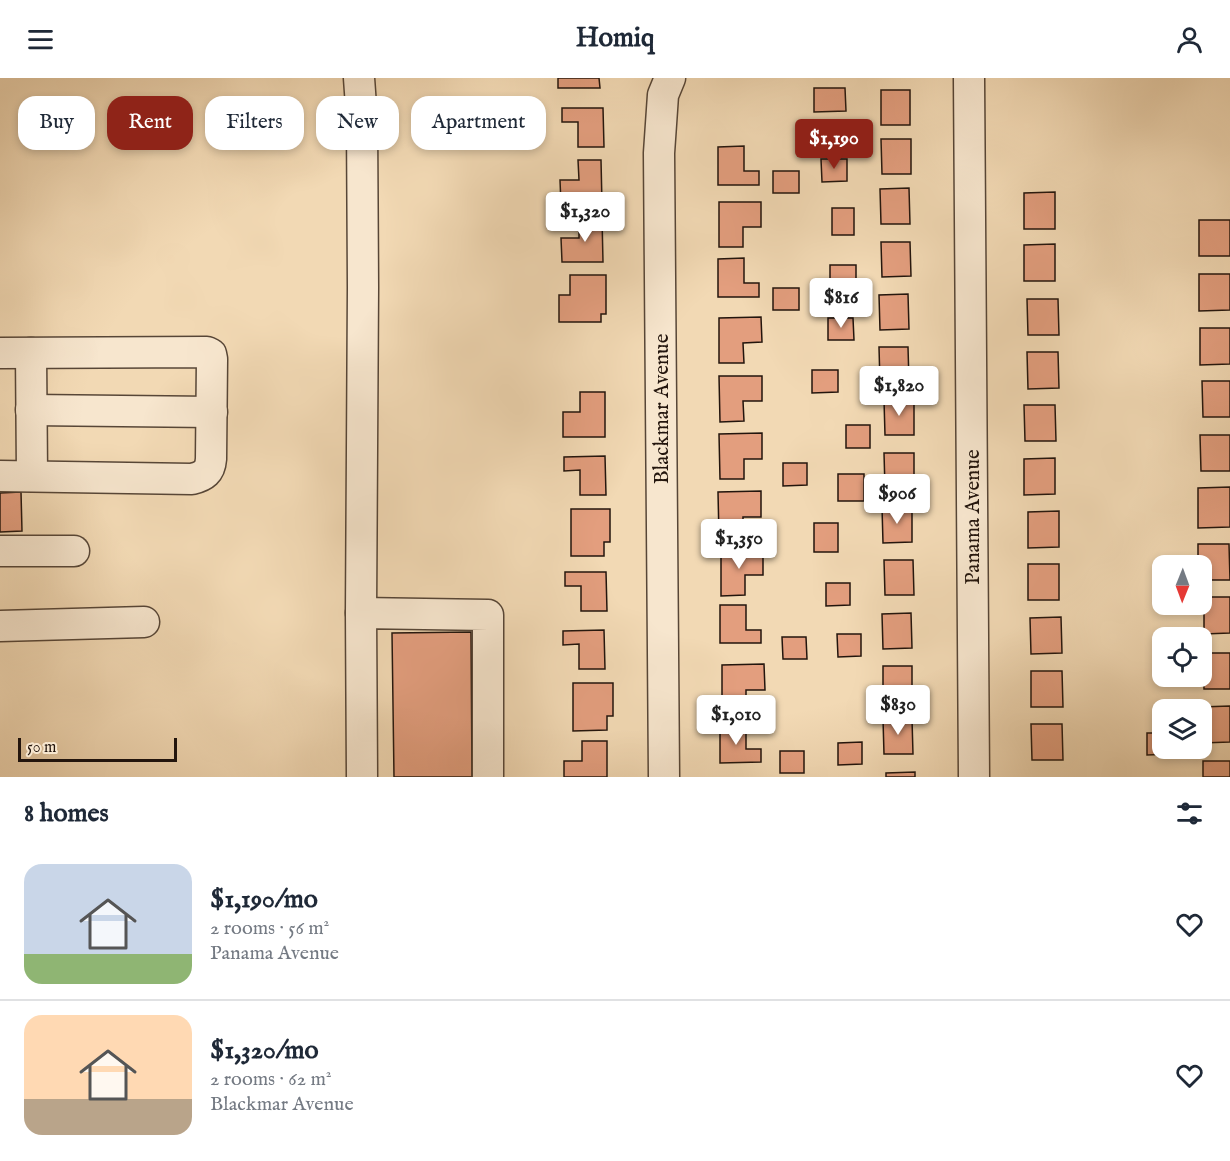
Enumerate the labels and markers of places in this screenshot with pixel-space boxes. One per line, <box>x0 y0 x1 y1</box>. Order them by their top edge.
pin: $1,190 <box>785 119 883 170</box>
pin: $1,320 <box>536 192 634 243</box>
pin: $816 <box>805 278 877 329</box>
pin: $1,820 <box>850 366 948 417</box>
pin: $906 <box>861 474 933 525</box>
pin: $1,350 <box>690 519 788 570</box>
pin: $830 <box>862 685 934 736</box>
pin: $1,010 <box>687 695 785 746</box>

